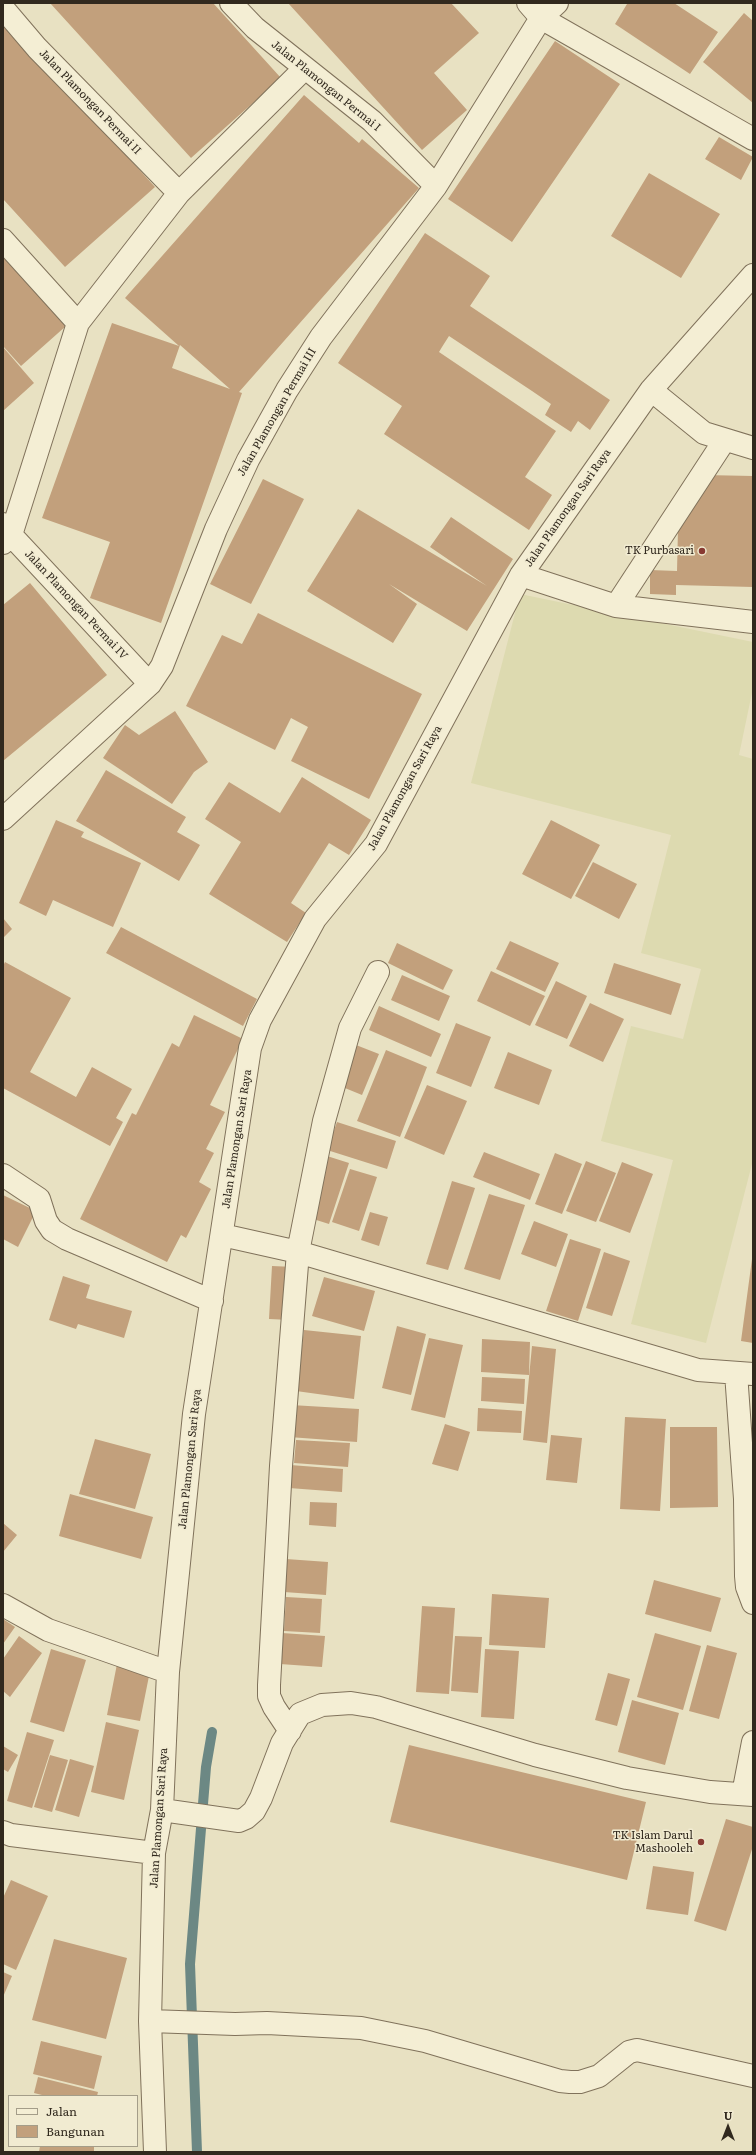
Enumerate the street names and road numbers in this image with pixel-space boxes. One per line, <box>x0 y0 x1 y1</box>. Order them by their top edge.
street label: Jalan Plamongan Permai I <box>269 38 383 134</box>
street label: Jalan Plamongan Permai II <box>36 47 144 157</box>
street label: Jalan Plamongan Permai III <box>235 346 319 478</box>
street label: Jalan Plamongan Sari Raya <box>522 447 614 569</box>
street label: Jalan Plamongan Permai IV <box>22 548 130 662</box>
street label: Jalan Plamongan Sari Raya <box>365 723 445 853</box>
street label: Jalan Plamongan Sari Raya <box>219 1068 255 1210</box>
street label: Jalan Plamongan Sari Raya <box>176 1388 204 1530</box>
street label: Jalan Plamongan Sari Raya <box>148 1747 170 1889</box>

